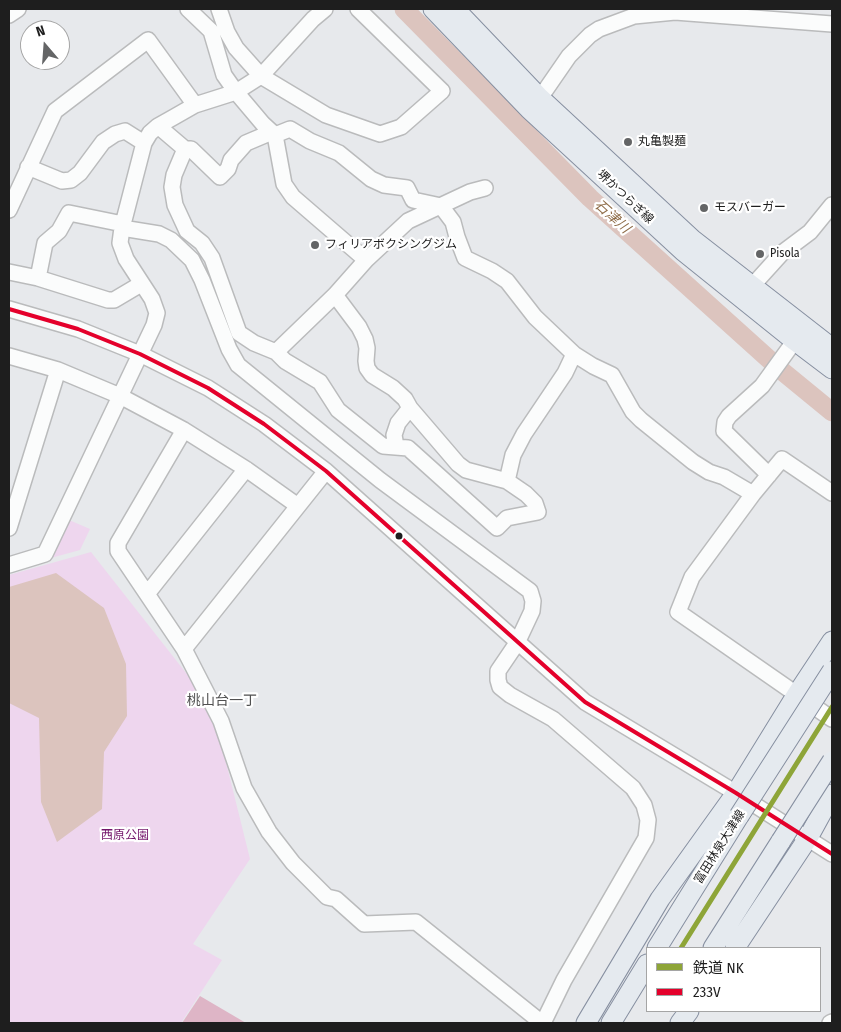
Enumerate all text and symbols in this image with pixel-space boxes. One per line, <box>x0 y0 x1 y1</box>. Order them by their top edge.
north arrow <box>20 20 70 70</box>
text: N <box>34 22 47 41</box>
place label: 丸亀製麺 <box>638 135 686 149</box>
marker: 丸亀製麺 <box>622 136 634 148</box>
street label: 堺かつらぎ線 <box>594 167 656 227</box>
water label: 石津川 <box>591 197 633 237</box>
place label: モスバーガー <box>714 201 786 215</box>
marker: モスバーガー <box>698 202 710 214</box>
place label: フィリアボクシングジム <box>325 238 457 252</box>
marker: フィリアボクシングジム <box>309 239 321 251</box>
place label: Pisola <box>770 247 800 261</box>
marker: Pisola <box>754 248 766 260</box>
unlabelled marker <box>394 531 404 541</box>
district label: 桃山台一丁 <box>187 693 257 709</box>
street label: 富田林泉大津線 <box>692 808 748 886</box>
park label: 西原公園 <box>101 829 149 843</box>
legend <box>646 947 821 1012</box>
text: 鉄道 NK <box>693 959 744 977</box>
text: 233V <box>693 983 721 1001</box>

